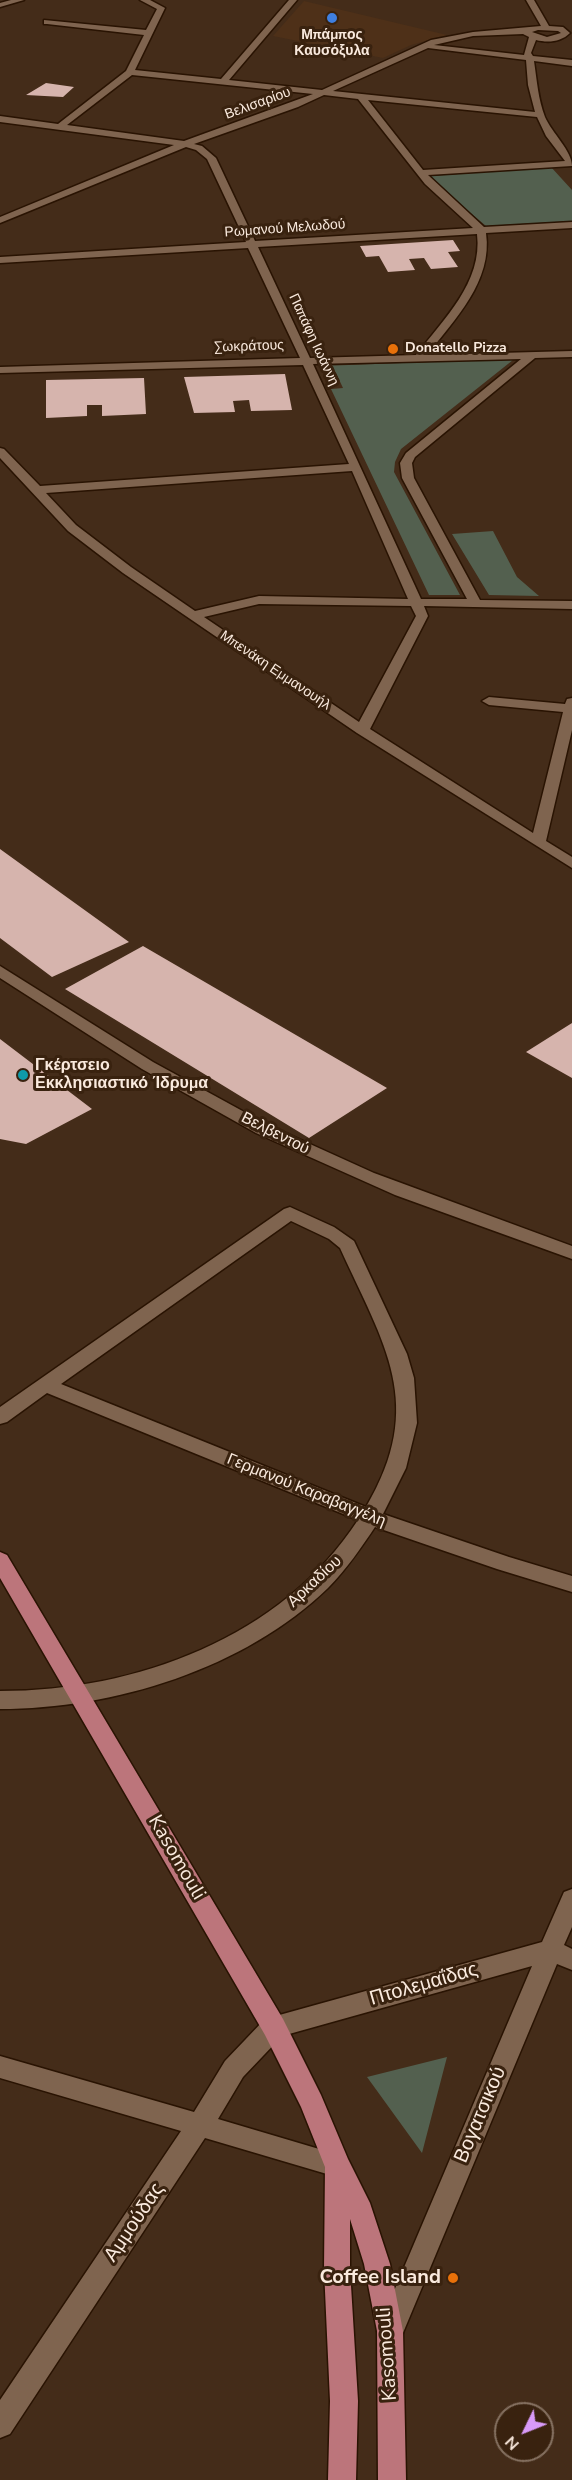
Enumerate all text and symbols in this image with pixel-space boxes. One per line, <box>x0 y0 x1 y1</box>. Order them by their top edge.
marker: Μπάμπος Καυσόξυλα <box>325 11 339 25</box>
place label: Μπάμπος Καυσόξυλα <box>294 28 370 60</box>
street label: Βελισαρίου <box>223 84 293 124</box>
street label: Ρωμανού Μελωδού <box>224 216 346 242</box>
street label: Παπάφη Ιωάννη <box>284 291 342 389</box>
street label: Σωκράτους <box>214 337 284 357</box>
place label: Donatello Pizza <box>405 341 507 357</box>
marker: Donatello Pizza <box>386 342 400 356</box>
street label: Μπενάκη Εμμανουήλ <box>216 628 334 714</box>
place label: Γκέρτσειο Εκκλησιαστικό Ίδρυμα <box>35 1056 208 1094</box>
marker: Γκέρτσειο Εκκλησιαστικό Ίδρυμα <box>16 1068 30 1082</box>
street label: Βελβεντού <box>238 1109 312 1159</box>
street label: Γερμανού Καραβαγγέλη <box>224 1450 388 1532</box>
street label: Αρκαδίου <box>284 1552 346 1612</box>
street label: Kasomouli <box>142 1811 210 1905</box>
street label: Πτολεμαΐδας <box>367 1958 481 2012</box>
street label: Βογατσικού <box>450 2063 512 2167</box>
street label: Αμμούδας <box>100 2179 170 2267</box>
place label: Coffee Island <box>319 2266 441 2290</box>
marker: Coffee Island <box>446 2271 460 2285</box>
street label: Kasomouli <box>373 2306 403 2402</box>
north arrow <box>494 2402 554 2462</box>
text: N <box>500 2431 524 2455</box>

